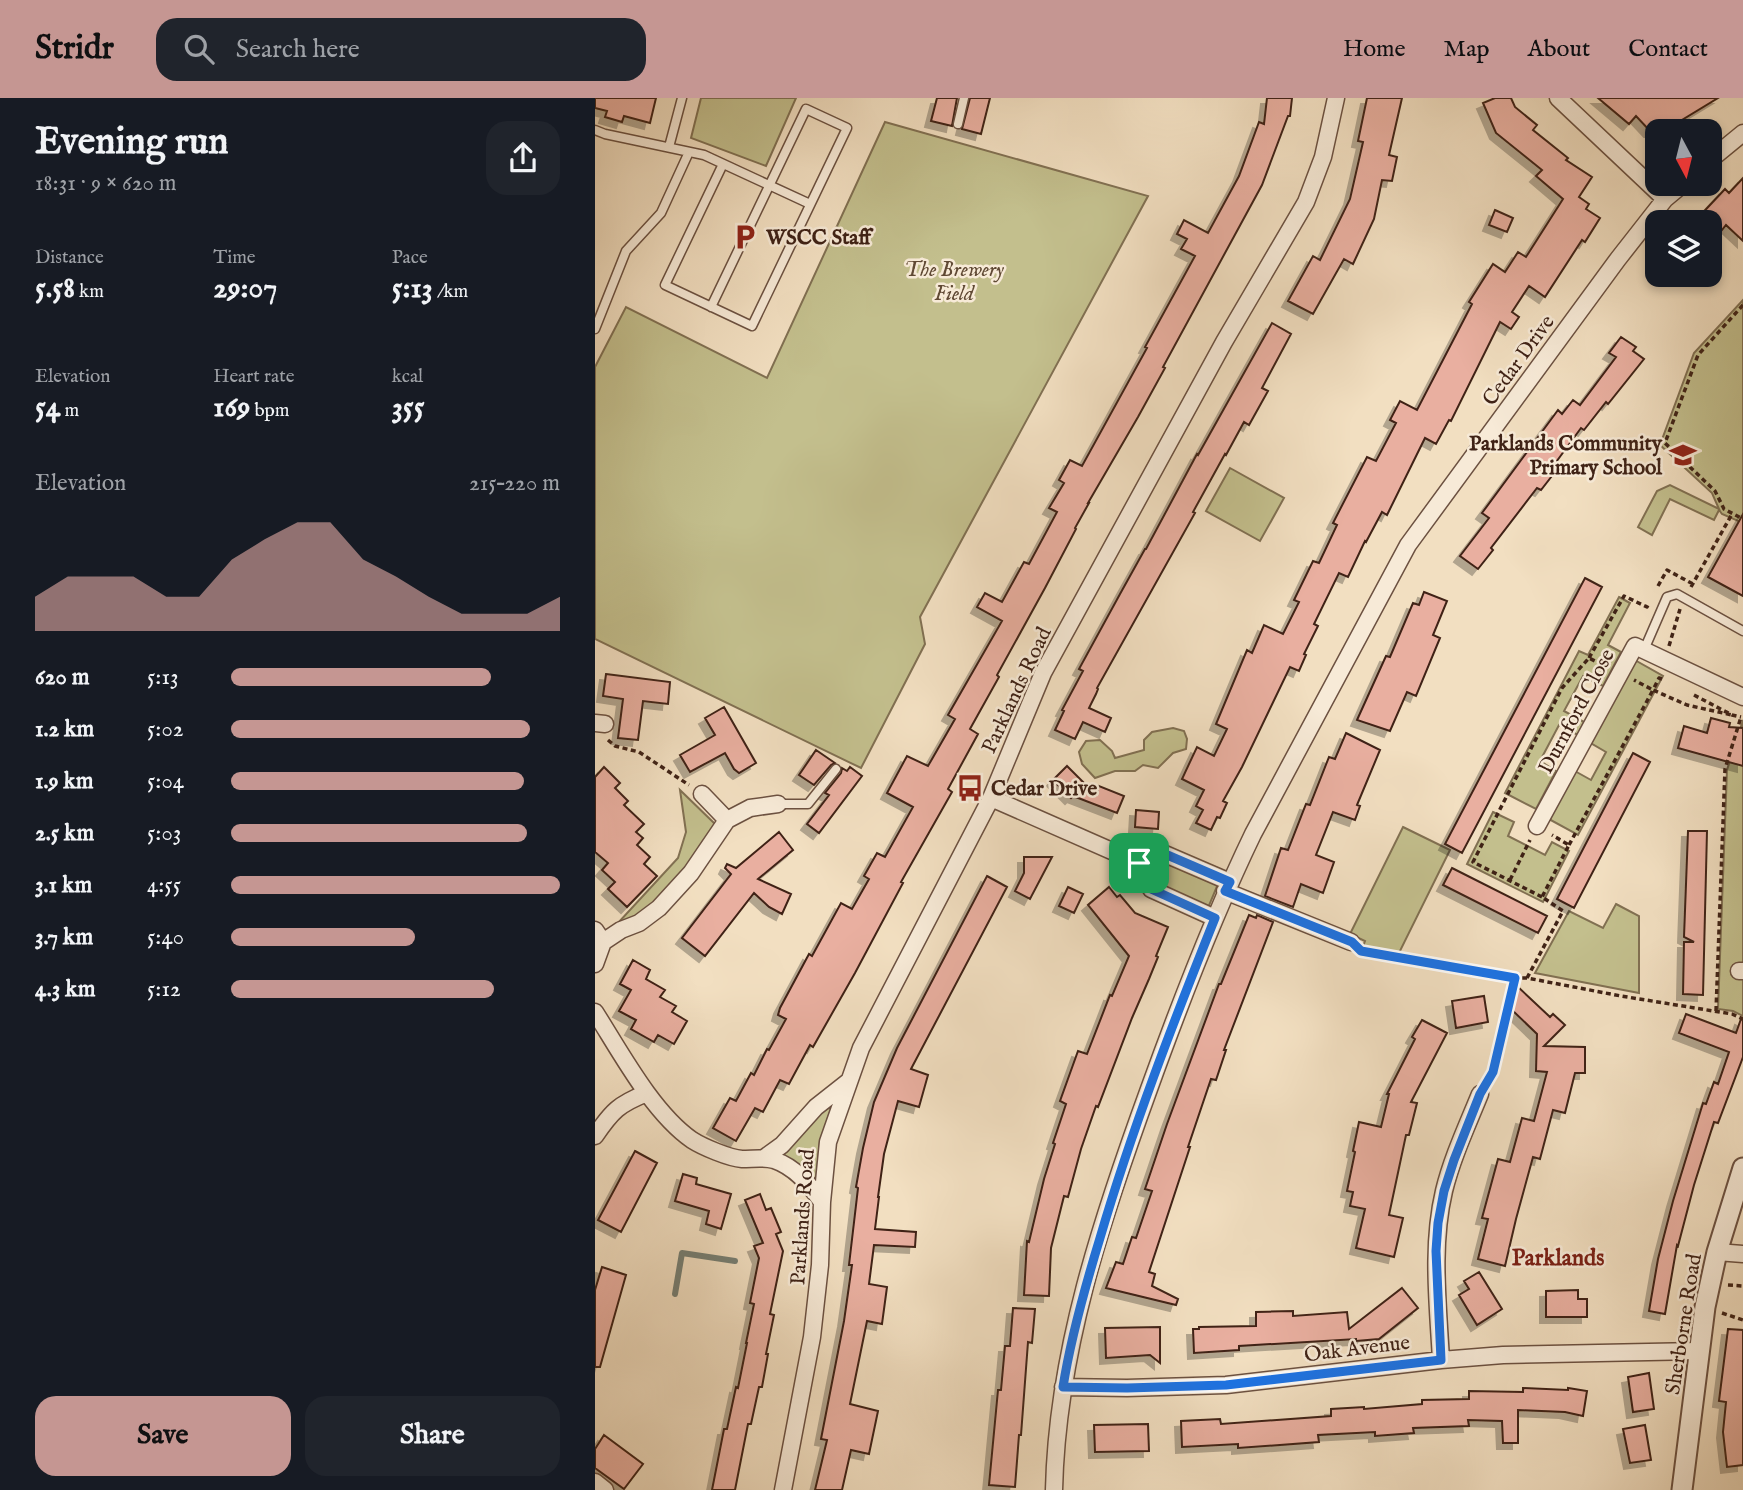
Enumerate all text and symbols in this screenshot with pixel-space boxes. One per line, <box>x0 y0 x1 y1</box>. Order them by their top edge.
search box <box>156 18 646 81</box>
text: Stridr <box>35 28 114 70</box>
icon: search <box>180 30 218 68</box>
text: Search here <box>236 33 360 66</box>
text: Home <box>1343 34 1406 65</box>
text: Map <box>1444 34 1490 65</box>
text: About <box>1528 34 1590 65</box>
text: Contact <box>1628 34 1708 65</box>
text: Evening run <box>35 119 229 167</box>
north arrow <box>1645 119 1722 196</box>
map controls <box>1645 119 1722 287</box>
button: share <box>486 121 560 195</box>
text: 18:31 · 9 × 620 m <box>35 169 177 198</box>
button: layers <box>1645 210 1722 287</box>
parking icon: WSCC Staff <box>730 222 760 252</box>
place label: WSCC Staff <box>765 225 873 252</box>
text: Distance <box>35 246 104 270</box>
text: Time <box>213 246 256 270</box>
text: Pace <box>392 246 428 270</box>
park label: The Brewery Field <box>904 257 1004 308</box>
text: 5.58 <box>35 270 75 308</box>
text: 29:07 <box>213 270 277 308</box>
text: 5:13 <box>392 270 433 308</box>
text: km <box>75 280 104 304</box>
text: /km <box>433 280 468 304</box>
street label: Cedar Drive <box>1477 310 1562 412</box>
text: Elevation <box>35 365 110 389</box>
text: Heart rate <box>213 365 294 389</box>
text: kcal <box>392 365 423 389</box>
text: 54 <box>35 389 60 427</box>
text: 169 <box>213 389 250 427</box>
text: 355 <box>392 389 425 427</box>
text: m <box>60 399 79 423</box>
text: bpm <box>250 399 290 423</box>
place label: Parklands Community Primary School <box>1469 431 1663 482</box>
school or university icon: Parklands Community Primary School <box>1668 440 1698 470</box>
text: Elevation <box>35 469 126 498</box>
text: 215–220 m <box>469 469 560 498</box>
street label: Parklands Road <box>976 622 1059 758</box>
street label: Durnford Close <box>1533 644 1622 779</box>
text: 620 m <box>35 663 90 692</box>
text: 5:13 <box>147 663 179 692</box>
text: 1.2 km <box>35 715 94 744</box>
text: 5:02 <box>147 715 184 744</box>
text: 1.9 km <box>35 767 94 796</box>
text: 5:04 <box>147 767 184 796</box>
bus stop icon: Cedar Drive <box>955 773 985 803</box>
place label: Cedar Drive <box>991 776 1097 803</box>
text: 2.5 km <box>35 819 94 848</box>
text: 5:03 <box>147 819 181 848</box>
pin <box>1109 833 1169 893</box>
icon: arrive <box>1120 844 1158 882</box>
text: 3.1 km <box>35 871 92 900</box>
text: 4:55 <box>147 871 181 900</box>
text: 3.7 km <box>35 923 93 952</box>
text: 5:40 <box>147 923 184 952</box>
text: 4.3 km <box>35 975 95 1004</box>
text: 5:12 <box>147 975 181 1004</box>
street label: Parklands Road <box>785 1147 822 1286</box>
district label: Parklands <box>1512 1244 1604 1273</box>
street label: Sherborne Road <box>1660 1251 1709 1397</box>
street label: Oak Avenue <box>1303 1330 1412 1369</box>
button: Save <box>35 1396 291 1476</box>
button: Share <box>305 1396 560 1476</box>

